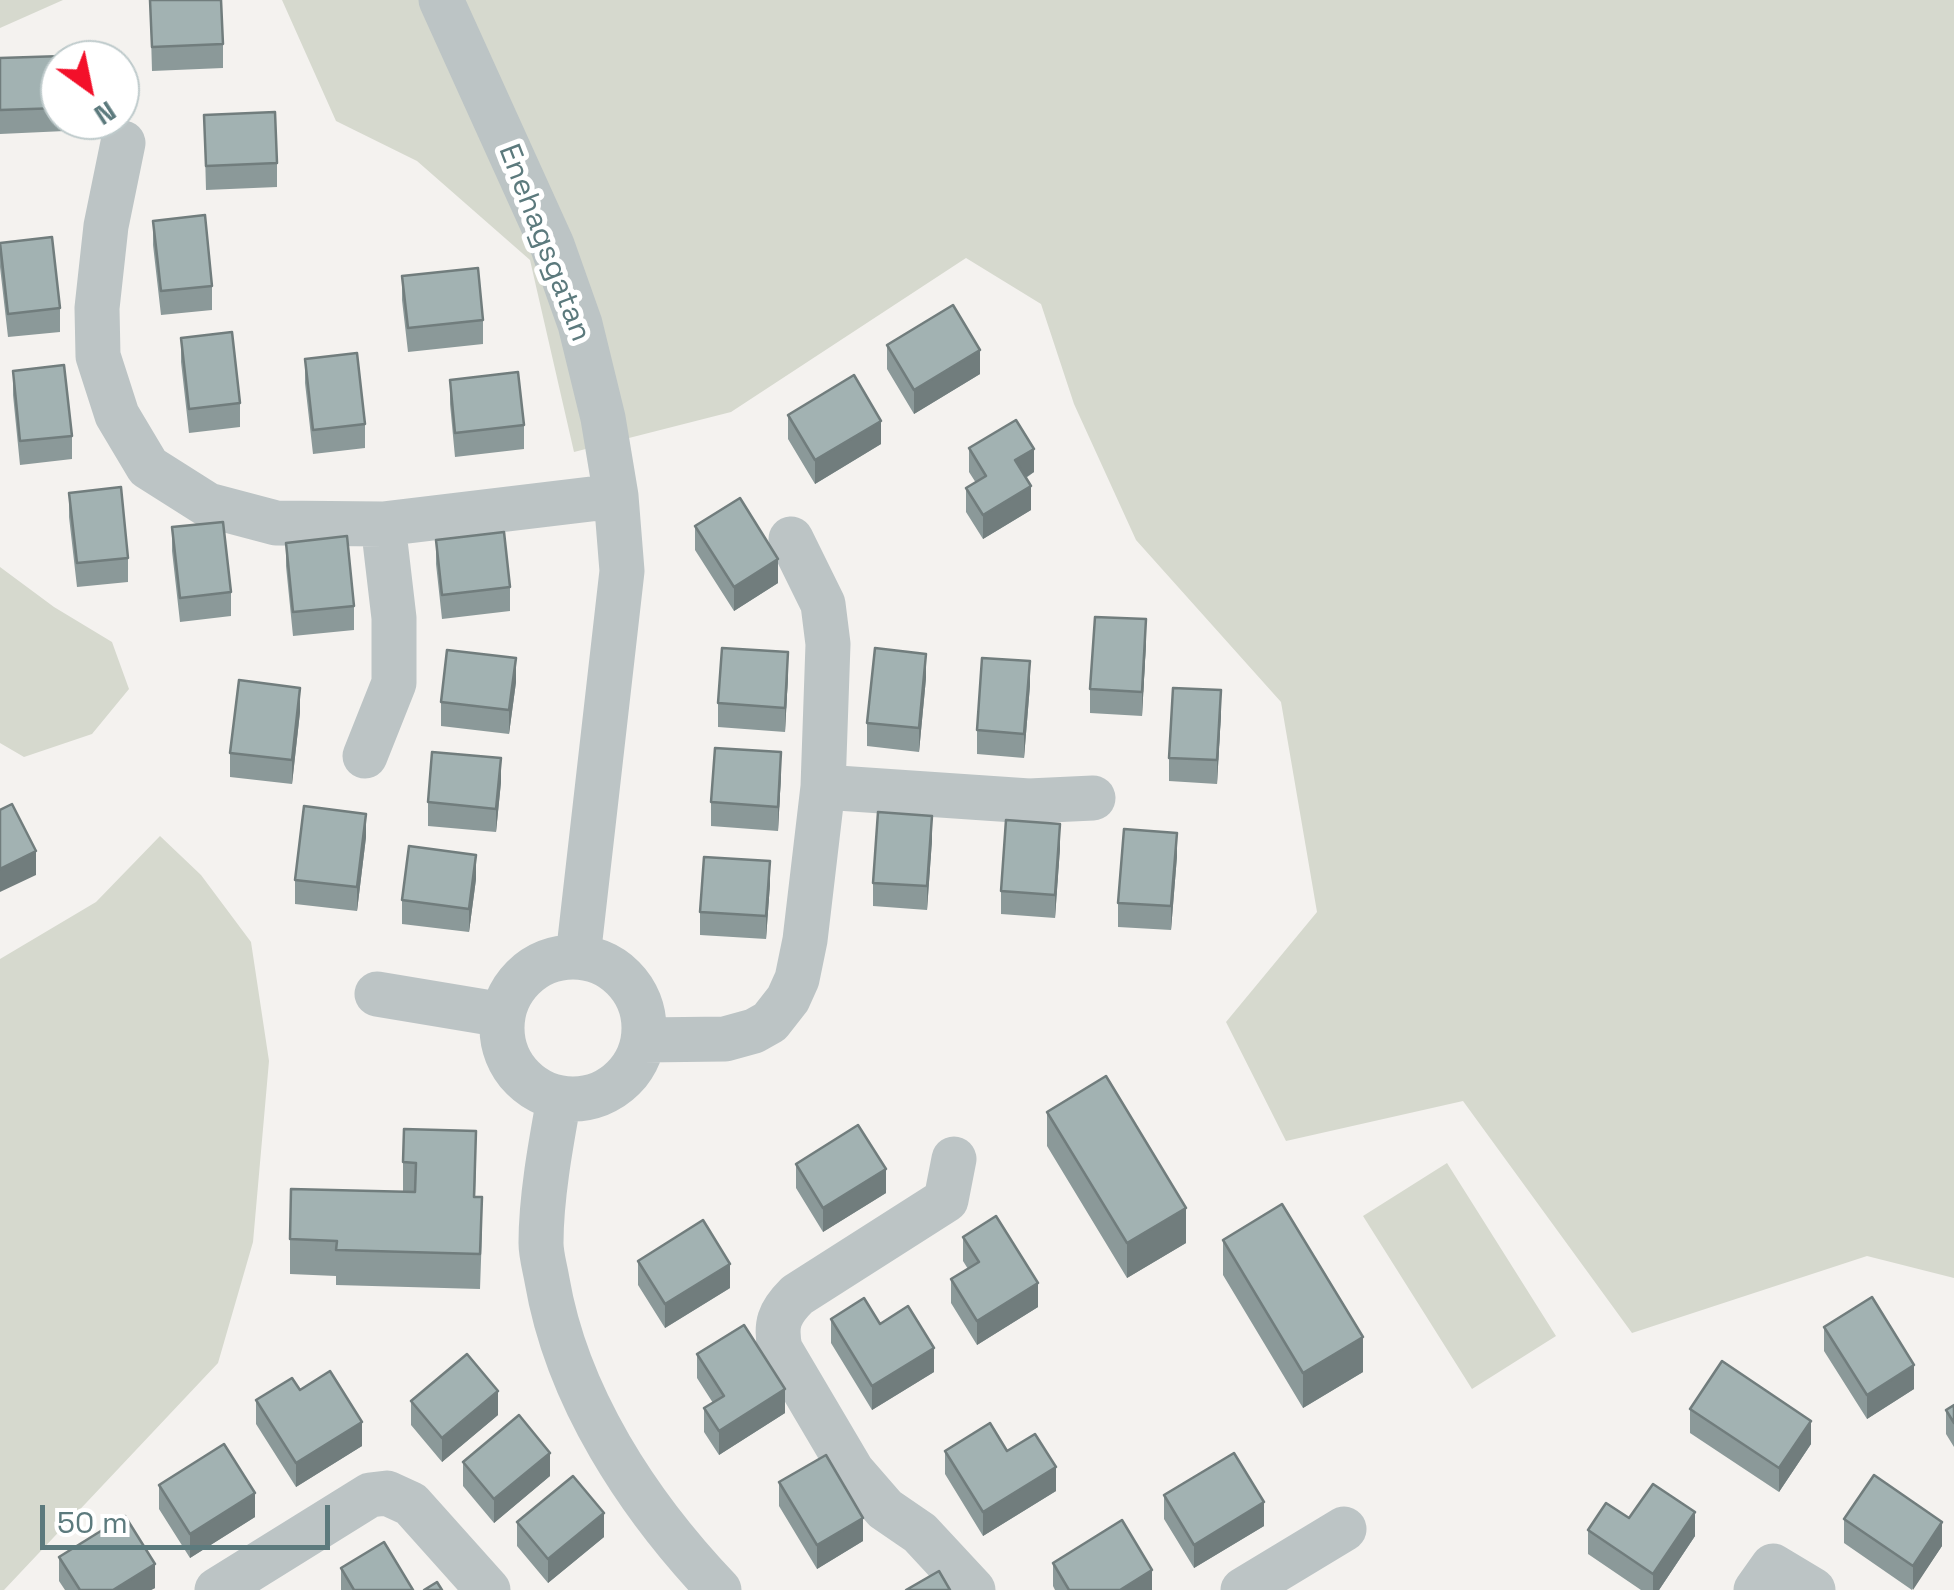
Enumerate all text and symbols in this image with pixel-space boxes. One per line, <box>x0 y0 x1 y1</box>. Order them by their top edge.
north arrow <box>40 40 140 140</box>
text: N <box>88 93 123 134</box>
street label: Enehagsgatan <box>490 139 598 347</box>
scale bar <box>45 1485 335 1547</box>
text: 50 m <box>57 1503 128 1542</box>

